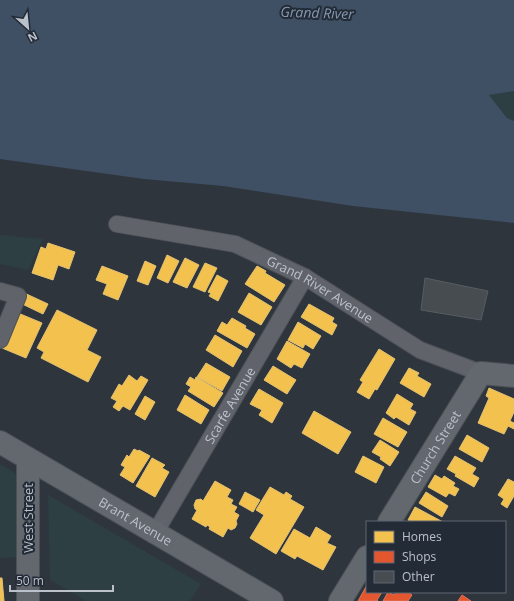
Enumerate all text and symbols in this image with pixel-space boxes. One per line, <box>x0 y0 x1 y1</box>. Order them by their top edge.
water label: Grand River <box>280 2 354 23</box>
north arrow <box>8 8 48 48</box>
text: N <box>25 29 40 46</box>
street label: Grand River Avenue <box>264 251 377 327</box>
street label: Scarfe Avenue <box>200 364 259 447</box>
street label: Church Street <box>406 407 465 487</box>
street label: West Street <box>19 483 37 553</box>
street label: Brant Avenue <box>95 493 176 550</box>
legend <box>366 521 506 593</box>
text: Homes <box>402 528 442 545</box>
text: Shops <box>402 548 437 565</box>
scale bar <box>10 567 113 593</box>
text: Other <box>402 568 435 585</box>
text: 50 m <box>16 572 44 589</box>

